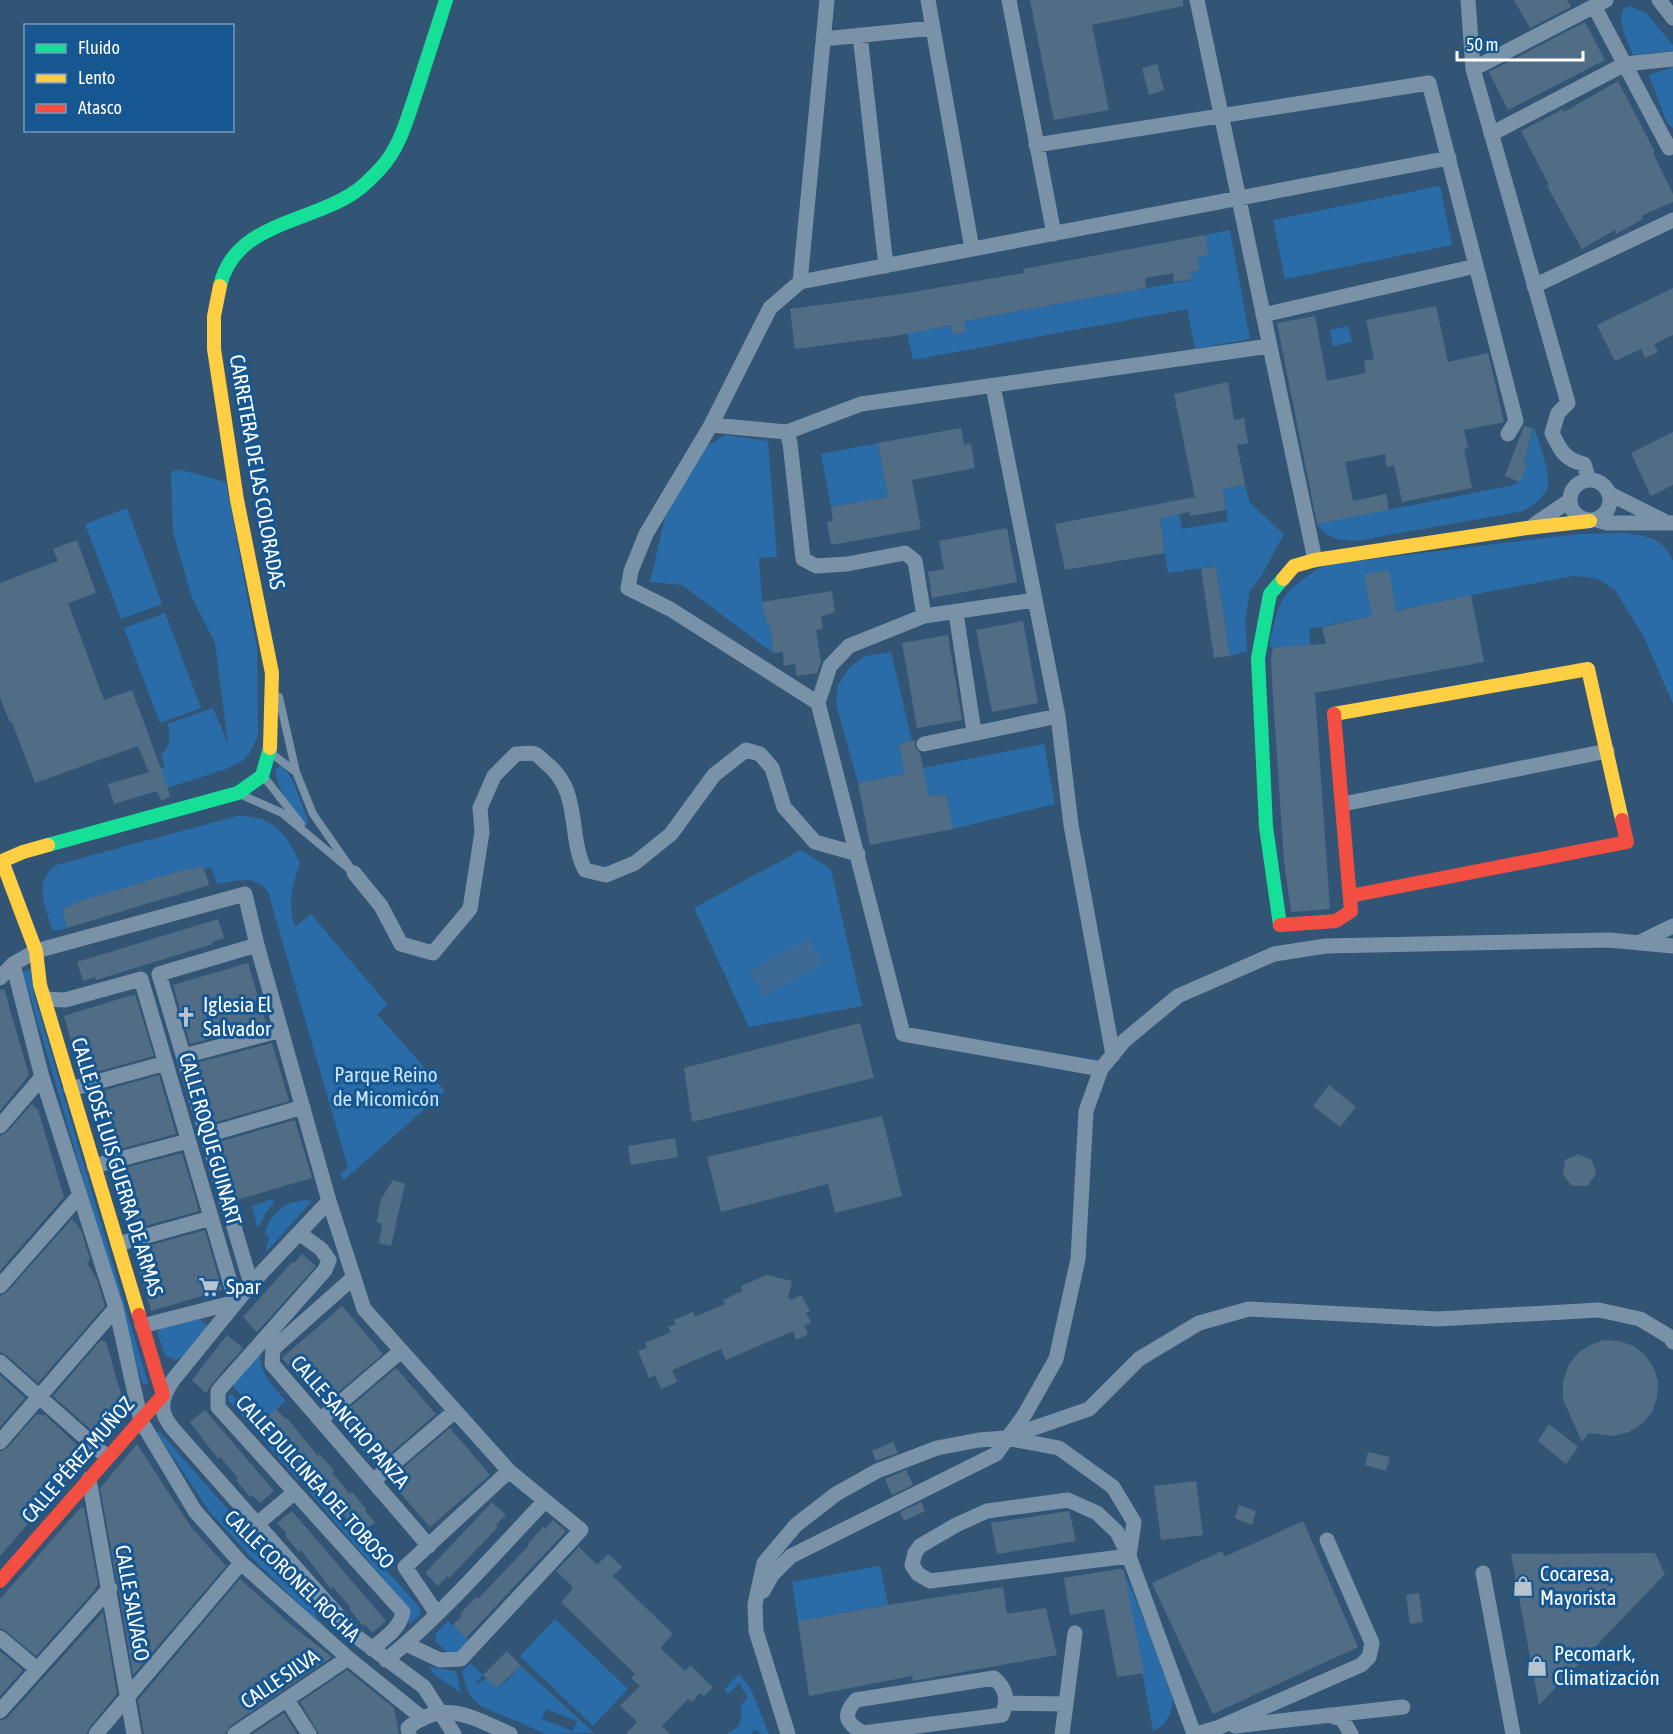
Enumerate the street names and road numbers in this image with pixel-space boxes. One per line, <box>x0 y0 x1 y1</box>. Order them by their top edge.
street label: CARRETERA DE LAS COLORADAS <box>225 352 291 591</box>
street label: CALLE JOSÉ LUIS GUERRA DE ARMAS <box>67 1034 169 1299</box>
street label: CALLE ROQUE GUINART <box>175 1050 247 1228</box>
street label: CALLE SANCHO PANZA <box>287 1350 415 1493</box>
street label: CALLE DULCINEA DEL TOBOSO <box>232 1390 400 1573</box>
street label: CALLE PÉREZ MUÑOZ <box>16 1391 138 1527</box>
street label: CALLE CORONEL ROCHA <box>220 1505 366 1646</box>
street label: CALLE SALVAGO <box>111 1543 155 1663</box>
street label: CALLE SILVA <box>236 1643 324 1713</box>

